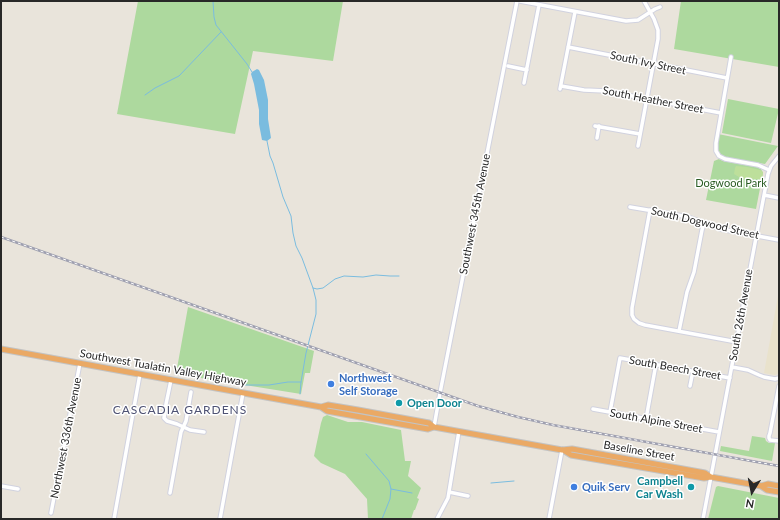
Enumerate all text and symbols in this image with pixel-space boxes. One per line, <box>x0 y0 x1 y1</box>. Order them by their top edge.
street label: South Ivy Street <box>609 49 687 77</box>
street label: South Heather Street <box>602 84 704 116</box>
street label: Southwest 345th Avenue <box>457 153 493 275</box>
park label: Dogwood Park <box>695 176 767 190</box>
street label: South Dogwood Street <box>650 204 760 242</box>
street label: South 26th Avenue <box>726 268 756 362</box>
street label: Southwest Tualatin Valley Highway <box>79 347 247 389</box>
street label: South Beech Street <box>628 353 722 383</box>
place label: Northwest Self Storage <box>339 371 398 397</box>
street label: Northwest 336th Avenue <box>48 376 84 500</box>
marker: Northwest Self Storage <box>326 379 336 389</box>
place label: Open Door <box>407 396 462 410</box>
marker: Open Door <box>394 398 404 408</box>
district label: CASCADIA GARDENS <box>113 403 247 417</box>
street label: South Alpine Street <box>609 406 703 436</box>
street label: Baseline Street <box>602 438 676 464</box>
north arrow <box>732 472 772 512</box>
place label: Campbell Car Wash <box>636 474 683 500</box>
place label: Quik Serv <box>582 480 630 494</box>
marker: Quik Serv <box>569 482 579 492</box>
marker: Campbell Car Wash <box>686 482 696 492</box>
text: N <box>745 497 755 511</box>

